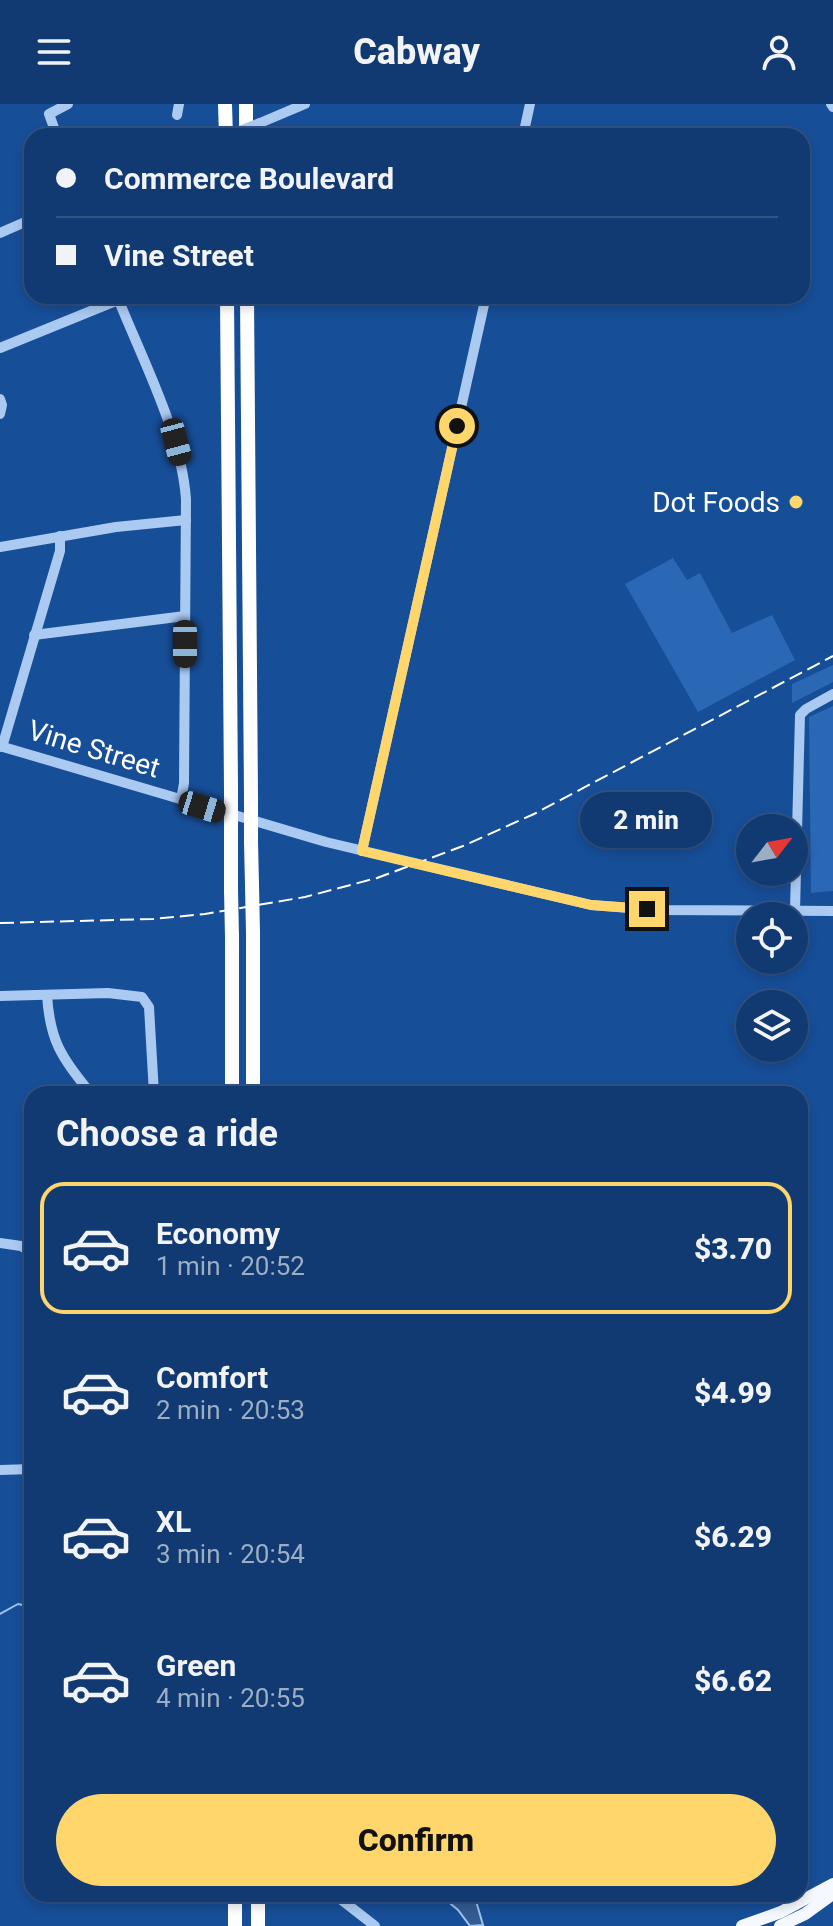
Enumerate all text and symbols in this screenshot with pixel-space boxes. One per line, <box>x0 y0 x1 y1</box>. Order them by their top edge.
icon: menu <box>32 30 76 74</box>
icon: person <box>757 30 801 74</box>
text: Cabway <box>353 31 480 73</box>
text: Commerce Boulevard <box>104 161 394 196</box>
text: Vine Street <box>104 238 254 273</box>
route start <box>439 408 475 444</box>
car <box>158 416 194 468</box>
place label: Dot Foods <box>652 486 780 519</box>
marker: Dot Foods <box>787 493 805 511</box>
car <box>173 620 197 668</box>
street label: Vine Street <box>24 713 164 785</box>
car <box>176 789 228 825</box>
callout: 2 min <box>581 793 713 849</box>
text: 2 min <box>613 805 679 835</box>
north arrow <box>736 814 808 886</box>
map controls <box>736 814 808 1062</box>
route end <box>629 891 665 927</box>
button: locate <box>736 902 808 974</box>
button: layers <box>736 990 808 1062</box>
text: Choose a ride <box>56 1113 278 1155</box>
icon: car <box>60 1212 132 1284</box>
text: Economy <box>156 1216 280 1251</box>
text: $3.70 <box>694 1231 772 1266</box>
text: 1 min · 20:52 <box>156 1251 305 1281</box>
icon: car <box>60 1356 132 1428</box>
text: Comfort <box>156 1360 268 1395</box>
text: $4.99 <box>694 1375 772 1410</box>
text: 2 min · 20:53 <box>156 1395 305 1425</box>
icon: car <box>60 1500 132 1572</box>
text: XL <box>156 1504 191 1539</box>
text: $6.29 <box>694 1519 772 1554</box>
text: 3 min · 20:54 <box>156 1539 305 1569</box>
icon: car <box>60 1644 132 1716</box>
text: Green <box>156 1648 236 1683</box>
text: $6.62 <box>694 1663 772 1698</box>
text: 4 min · 20:55 <box>156 1683 305 1713</box>
button: Confirm <box>56 1794 776 1886</box>

